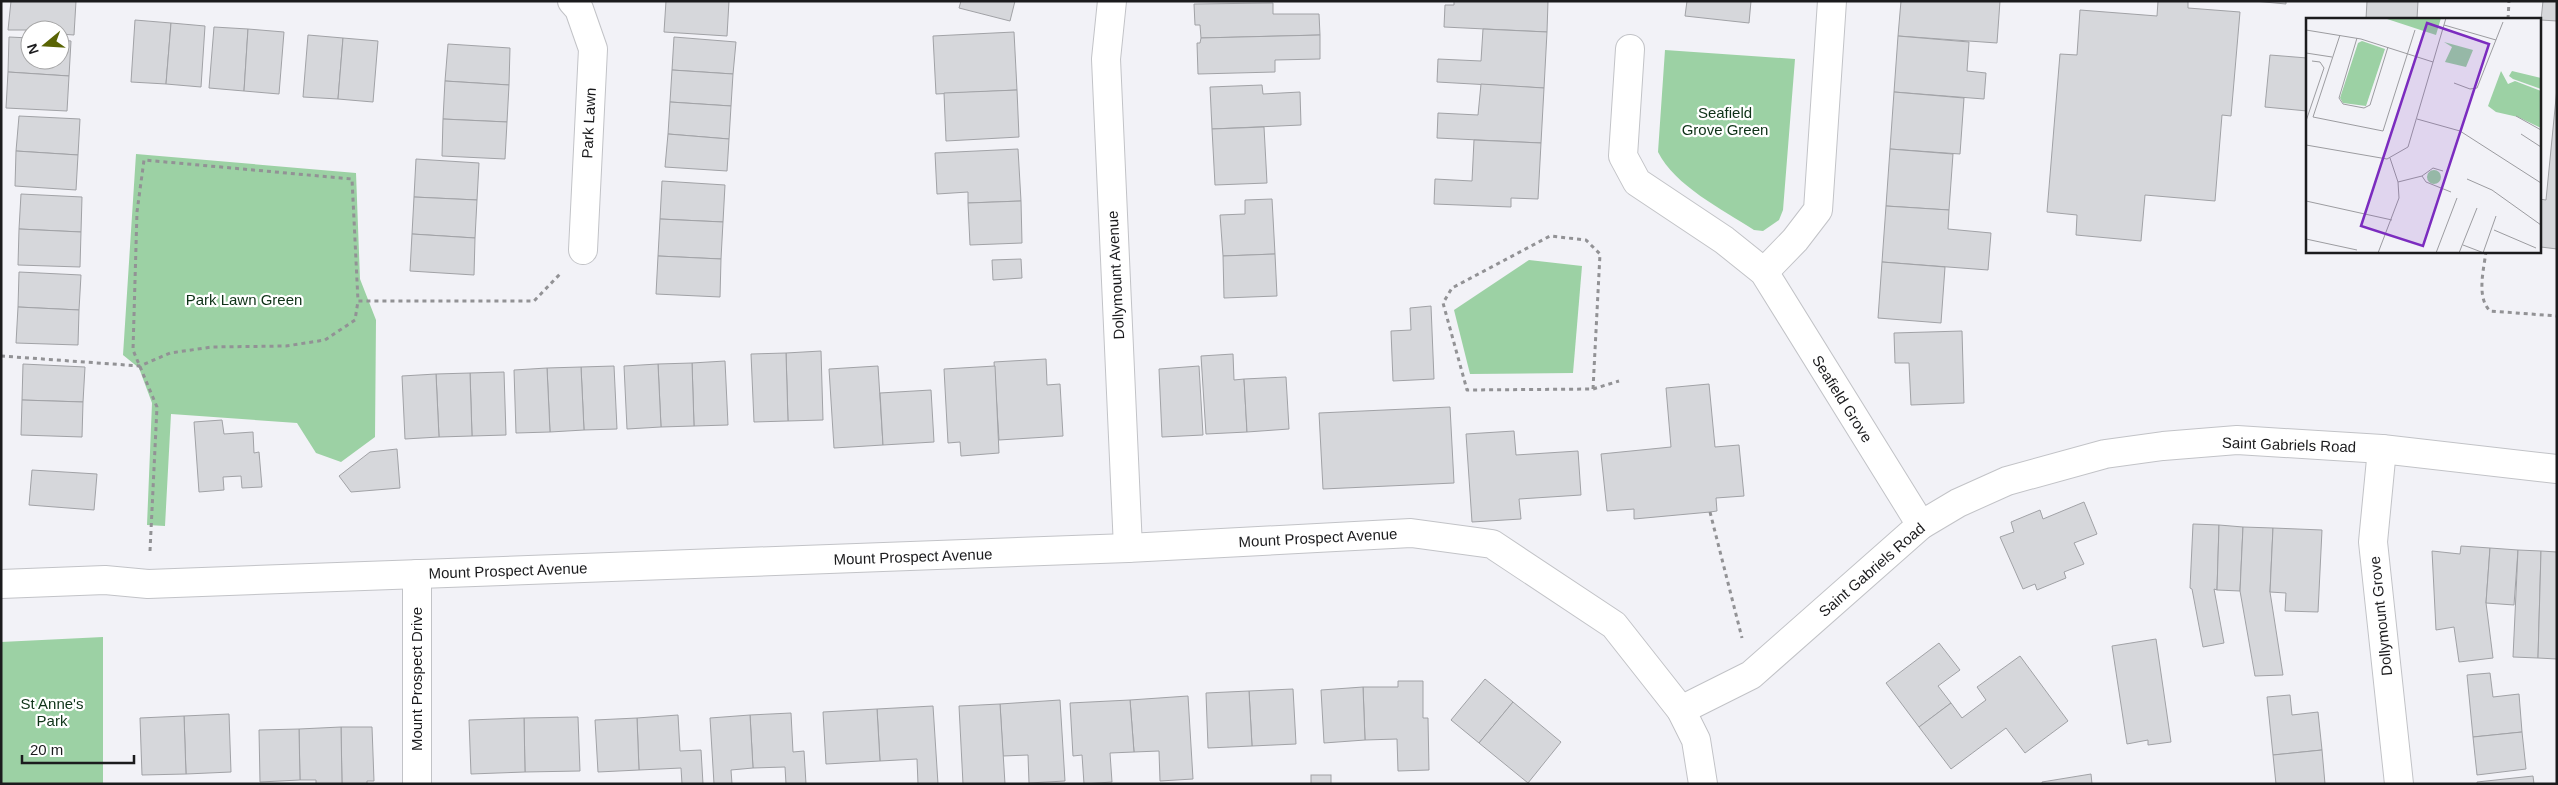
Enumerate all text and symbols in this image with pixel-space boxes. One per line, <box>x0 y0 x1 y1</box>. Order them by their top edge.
inset map <box>2306 18 2540 252</box>
north arrow <box>20 20 70 70</box>
text: N <box>23 42 42 56</box>
street label: Park Lawn <box>578 87 599 159</box>
park label: Seafield Grove Green <box>1682 104 1768 138</box>
street label: Dollymount Avenue <box>1104 210 1127 340</box>
park label: Park Lawn Green <box>186 291 302 308</box>
street label: Seafield Grove <box>1809 352 1876 445</box>
street label: Saint Gabriels Road <box>2222 434 2356 455</box>
street label: Saint Gabriels Road <box>1815 519 1928 620</box>
street label: Mount Prospect Avenue <box>1238 525 1398 550</box>
street label: Mount Prospect Avenue <box>833 545 993 568</box>
street label: Dollymount Grove <box>2366 555 2395 677</box>
street label: Mount Prospect Avenue <box>428 559 588 582</box>
street label: Mount Prospect Drive <box>408 607 425 751</box>
park label: St Anne's Park <box>21 695 83 729</box>
scale bar <box>22 732 135 764</box>
text: 20 m <box>30 741 63 758</box>

